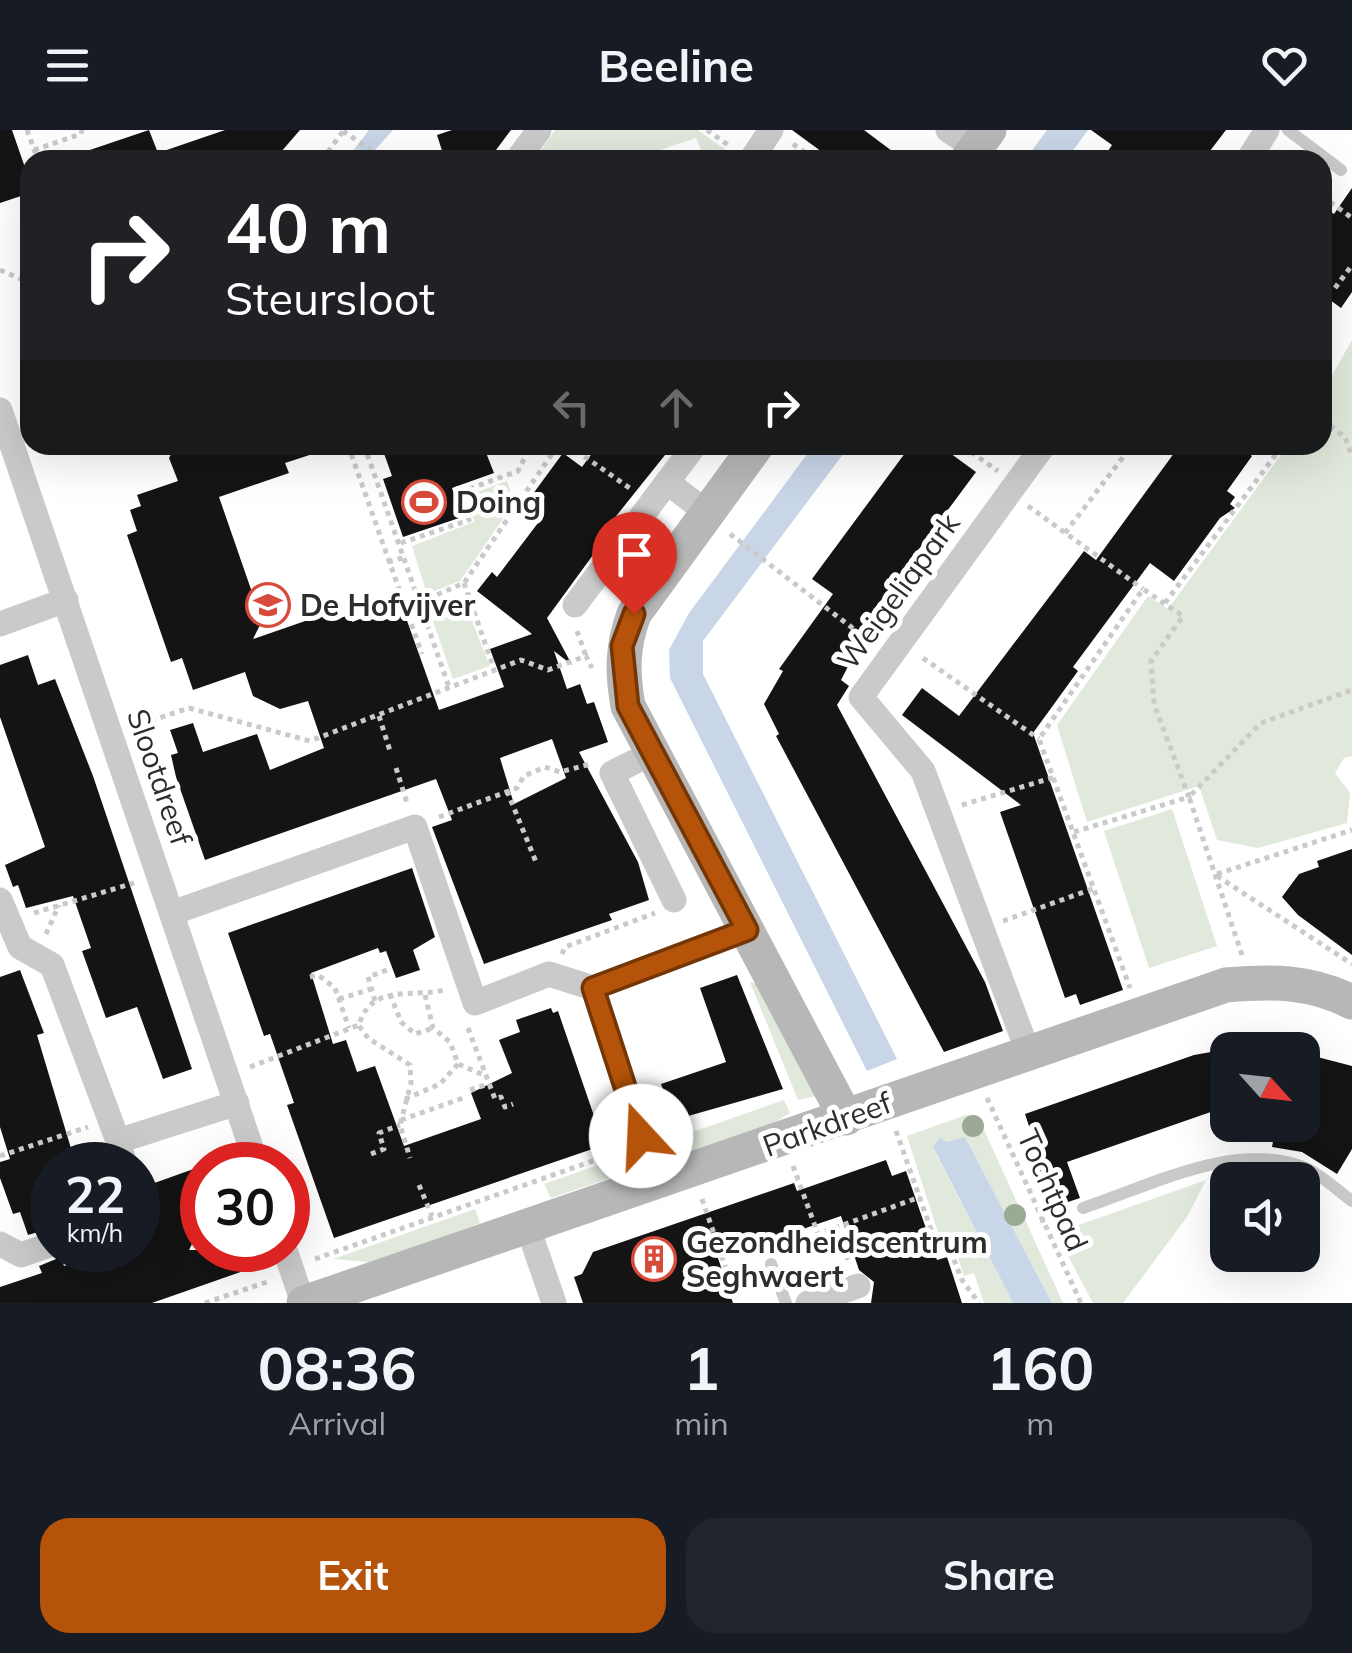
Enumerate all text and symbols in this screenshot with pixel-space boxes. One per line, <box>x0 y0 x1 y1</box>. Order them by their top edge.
text: Beeline <box>598 37 754 93</box>
icon: menu <box>40 38 95 93</box>
icon: heart <box>1257 38 1312 93</box>
text: 40 m <box>225 183 391 271</box>
icon: right <box>60 190 190 320</box>
text: Steursloot <box>225 270 435 326</box>
icon: left <box>544 380 599 435</box>
icon: ahead <box>649 380 704 435</box>
icon: right <box>754 380 809 435</box>
sports icon: Doing <box>401 479 447 525</box>
place label: Doing <box>456 483 541 521</box>
street label: Weigeliapark <box>829 505 968 677</box>
pin <box>592 512 677 615</box>
icon: arrive <box>607 527 662 582</box>
school or university icon: De Hofvijver <box>245 582 291 628</box>
place label: De Hofvijver <box>300 586 476 624</box>
street label: Slootdreef <box>119 704 201 851</box>
north arrow <box>1210 1032 1320 1142</box>
map controls <box>1210 1032 1320 1272</box>
street label: Parkdreef <box>757 1083 897 1165</box>
position arrow <box>589 1084 693 1188</box>
street label: Tochtpad <box>1009 1123 1097 1257</box>
speed limit sign: 30 <box>180 1142 310 1272</box>
button: sound <box>1210 1162 1320 1272</box>
text: 22 <box>65 1163 125 1226</box>
text: km/h <box>67 1217 123 1248</box>
place label: Gezondheidscentrum Seghwaert <box>686 1223 988 1295</box>
building icon: Gezondheidscentrum Seghwaert <box>631 1236 677 1282</box>
text: 08:36 <box>258 1330 417 1405</box>
text: 1 <box>683 1330 719 1405</box>
text: 160 <box>986 1330 1094 1405</box>
text: Arrival <box>288 1403 386 1443</box>
text: min <box>674 1403 729 1443</box>
text: m <box>1026 1403 1054 1443</box>
button: Exit <box>40 1518 666 1633</box>
button: Share <box>686 1518 1312 1633</box>

